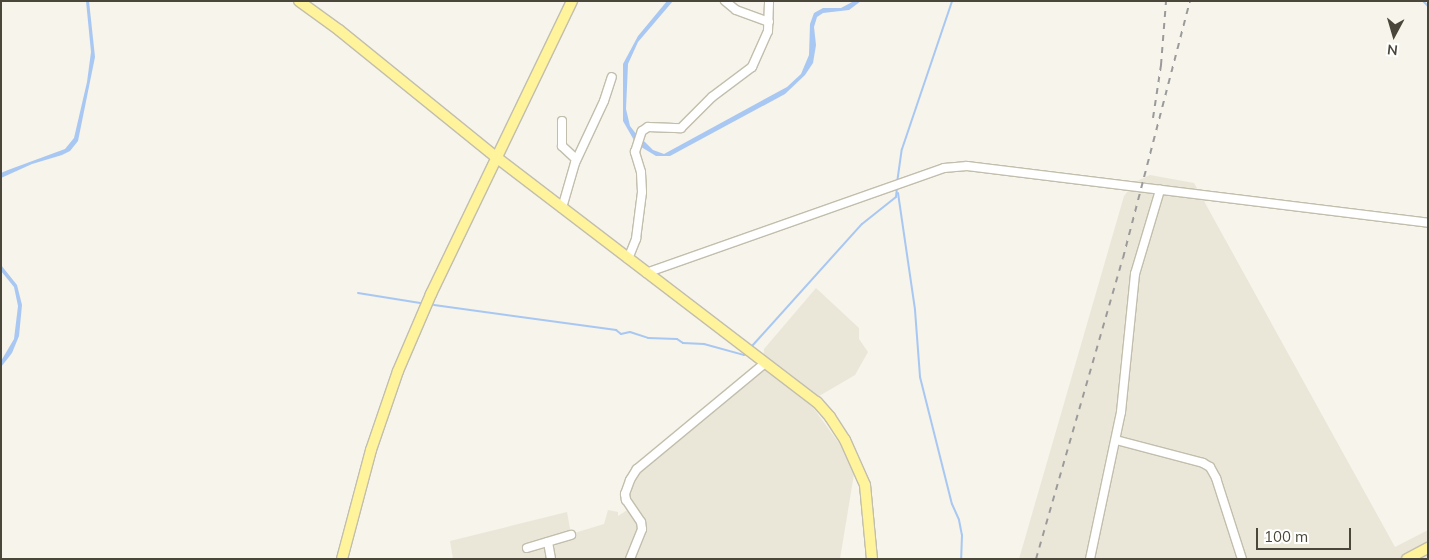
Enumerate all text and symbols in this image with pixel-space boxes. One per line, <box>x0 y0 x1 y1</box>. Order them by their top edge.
north arrow <box>1369 10 1419 60</box>
text: N <box>1386 40 1399 59</box>
scale bar <box>1259 518 1354 550</box>
text: 100 m <box>1264 527 1308 546</box>

